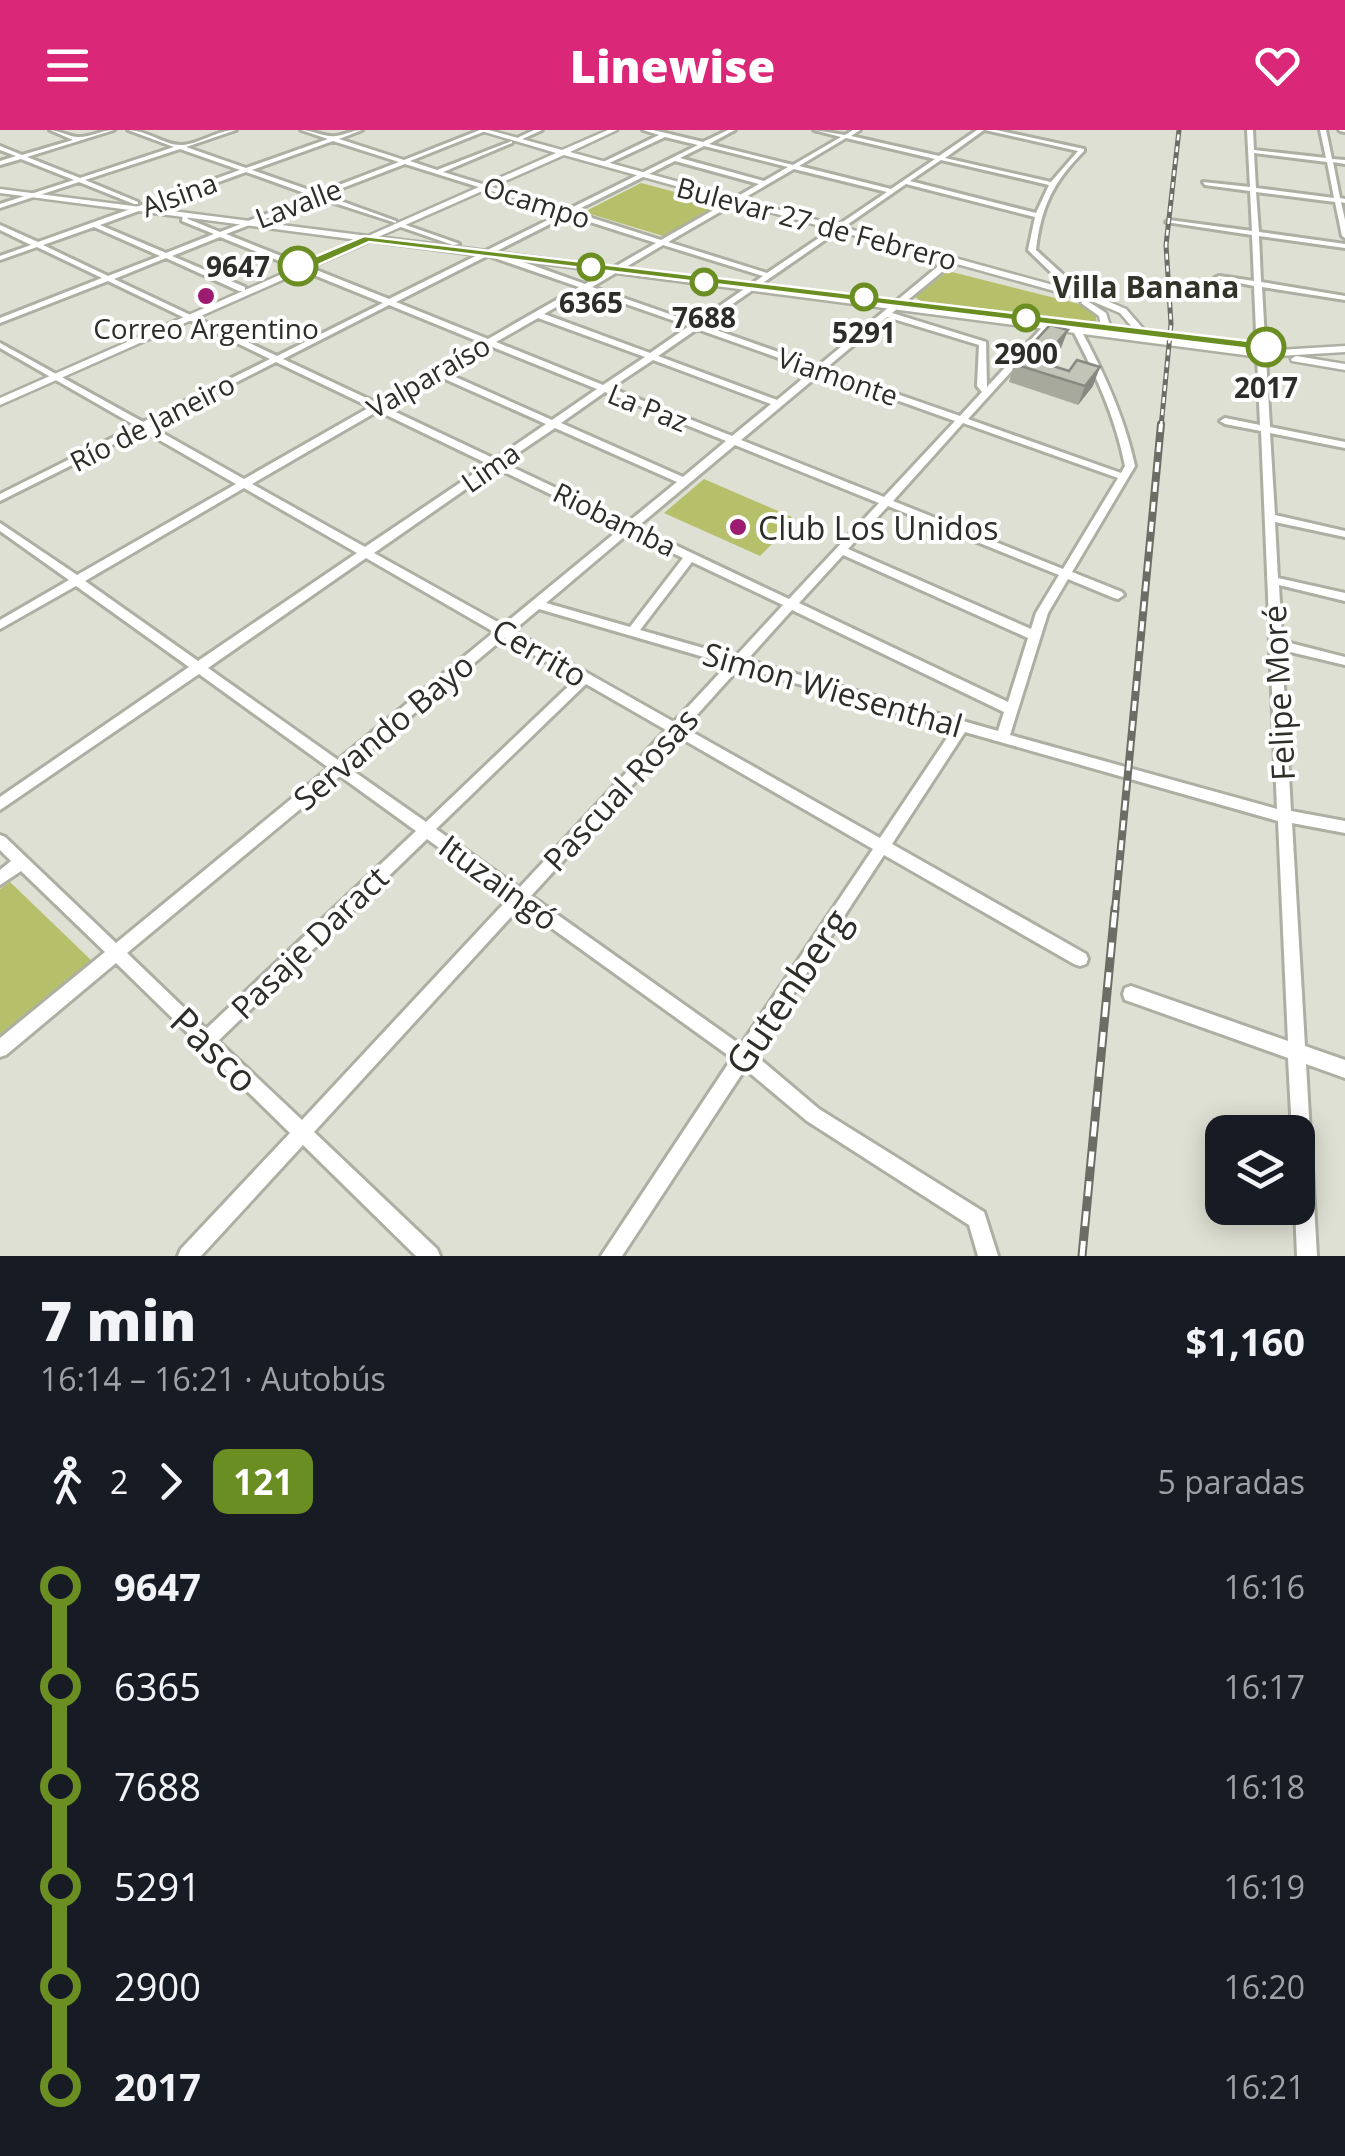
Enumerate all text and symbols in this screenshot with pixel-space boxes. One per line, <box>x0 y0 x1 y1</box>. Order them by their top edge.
text: Linewise <box>570 35 775 96</box>
icon: menu <box>40 38 95 93</box>
icon: heart <box>1250 38 1305 93</box>
street label: Alsina <box>136 163 222 225</box>
street label: Ocampo <box>479 167 595 237</box>
street label: Bulevar 27 de Febrero <box>673 167 961 279</box>
street label: Lavalle <box>249 169 347 237</box>
place label: 9647 <box>206 247 270 285</box>
marker: 9647 <box>279 247 317 285</box>
marker: 6365 <box>578 254 604 280</box>
district label: Villa Banana <box>1053 266 1239 307</box>
marker: 7688 <box>691 269 717 295</box>
place label: 6365 <box>559 283 623 321</box>
marker: 5291 <box>851 284 877 310</box>
marker: Correo Argentino <box>195 285 217 307</box>
place label: 7688 <box>672 298 736 336</box>
marker: 2900 <box>1013 305 1039 331</box>
place label: Correo Argentino <box>93 309 319 347</box>
place label: 5291 <box>832 313 896 351</box>
street label: Valparaíso <box>359 325 497 427</box>
marker: 2017 <box>1247 328 1285 366</box>
place label: 2900 <box>994 334 1058 372</box>
street label: Viamonte <box>773 338 903 414</box>
street label: Río de Janeiro <box>63 364 241 480</box>
place label: 2017 <box>1234 368 1298 406</box>
street label: La Paz <box>602 374 694 440</box>
street label: Lima <box>453 433 527 501</box>
street label: Riobamba <box>547 473 683 565</box>
place label: Club Los Unidos <box>758 506 998 549</box>
marker: Club Los Unidos <box>727 516 749 538</box>
street label: Felipe Moré <box>1252 604 1304 782</box>
street label: Cerrito <box>485 608 595 696</box>
street label: Simon Wiesenthal <box>698 631 968 747</box>
street label: Servando Bayo <box>284 643 482 819</box>
street label: Pascual Rosas <box>533 698 707 880</box>
street label: Ituzaingó <box>431 824 567 940</box>
street label: Pasaje Daract <box>221 856 397 1028</box>
street label: Gutenberg <box>712 898 862 1084</box>
street label: Pasco <box>160 994 270 1104</box>
map controls <box>1205 1115 1315 1225</box>
button: layers <box>1205 1115 1315 1225</box>
text: 7 min <box>40 1282 196 1357</box>
text: $1,160 <box>1186 1315 1305 1367</box>
text: 16:14 – 16:21 · Autobús <box>40 1357 386 1400</box>
icon: walk <box>40 1454 95 1509</box>
icon: forward <box>143 1454 198 1509</box>
text: 121 <box>233 1458 293 1505</box>
text: 2 <box>110 1460 128 1503</box>
text: 5 paradas <box>1158 1460 1305 1503</box>
text: 9647 <box>114 1560 201 1612</box>
text: 16:16 <box>1223 1565 1305 1608</box>
text: 6365 <box>114 1660 201 1712</box>
text: 16:17 <box>1223 1665 1305 1708</box>
text: 7688 <box>114 1760 201 1812</box>
text: 16:18 <box>1223 1765 1305 1808</box>
text: 5291 <box>114 1860 201 1912</box>
text: 16:19 <box>1223 1865 1305 1908</box>
text: 2900 <box>114 1960 201 2012</box>
text: 16:20 <box>1223 1965 1305 2008</box>
text: 2017 <box>114 2060 201 2112</box>
text: 16:21 <box>1223 2065 1305 2108</box>

